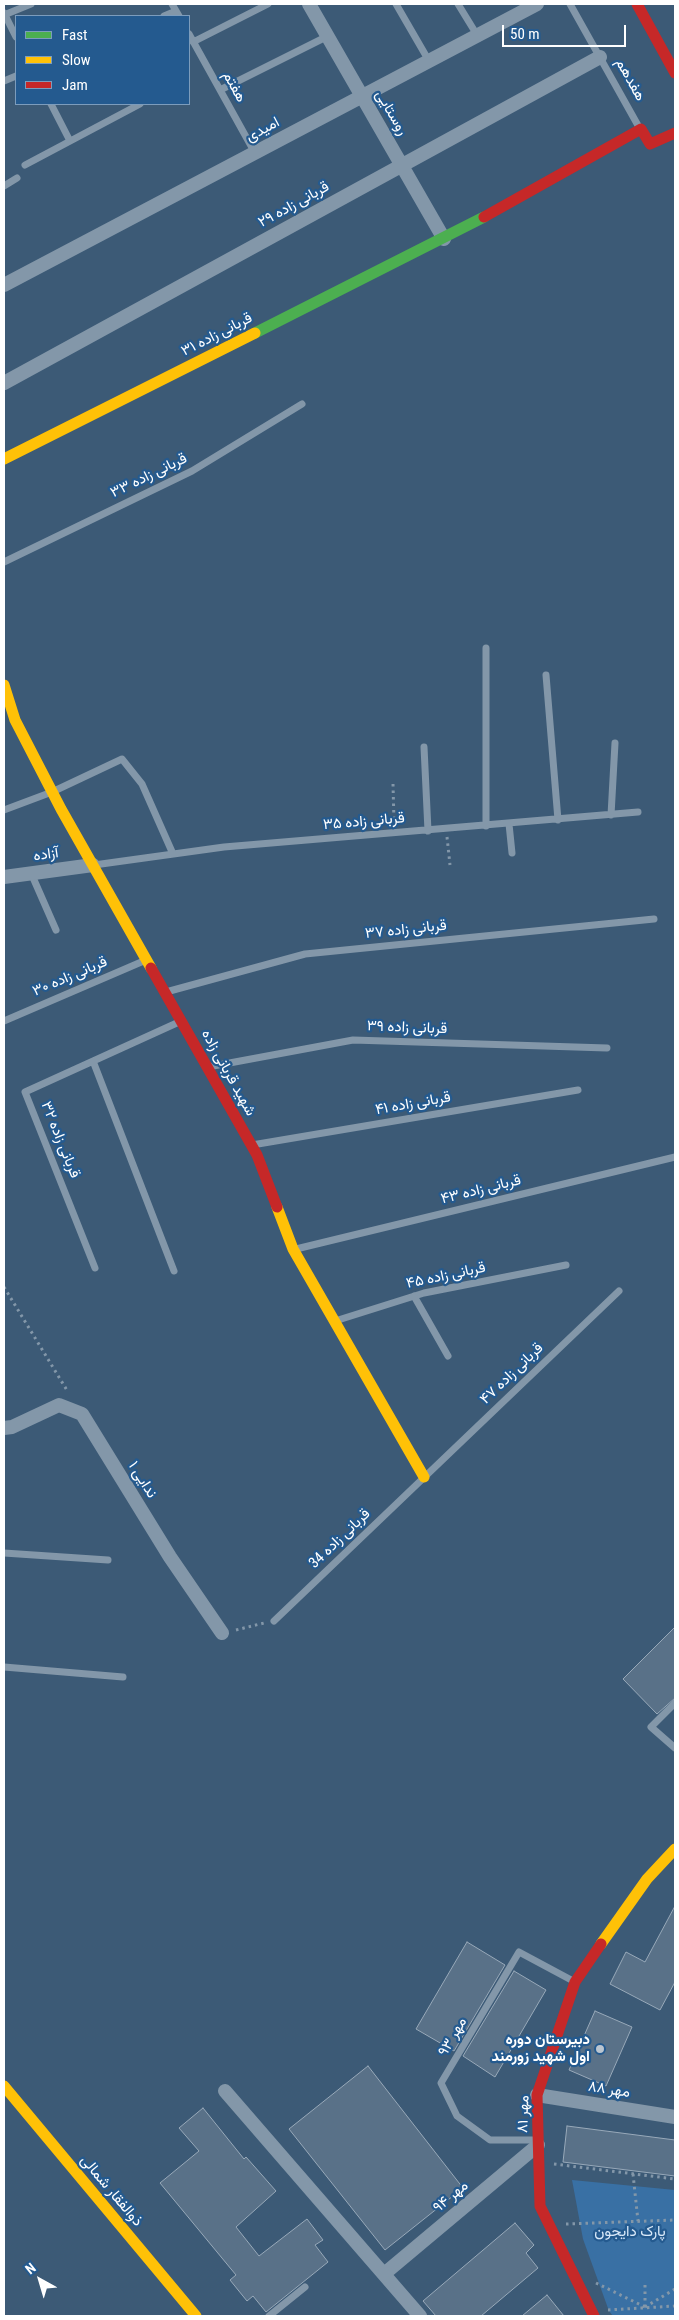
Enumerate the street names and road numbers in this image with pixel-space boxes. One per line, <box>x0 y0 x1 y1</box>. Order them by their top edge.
street label: هفدهم <box>611 56 649 104</box>
street label: هفتم <box>218 68 250 106</box>
street label: روستایی <box>371 87 411 139</box>
street label: امیدی <box>243 114 283 146</box>
street label: قربانی زاده ۲۹ <box>255 178 333 232</box>
street label: قربانی زاده ۳۱ <box>178 309 256 361</box>
street label: قربانی زاده ۳۳ <box>108 450 190 502</box>
street label: قربانی زاده ۳۵ <box>322 809 406 835</box>
street label: آزاده <box>32 844 60 866</box>
street label: قربانی زاده ۳۷ <box>364 917 448 943</box>
street label: قربانی زاده ۳۰ <box>30 953 110 1001</box>
street label: قربانی زاده ۳۹ <box>367 1018 447 1038</box>
street label: شهید قربانی زاده <box>197 1027 259 1119</box>
street label: قربانی زاده ۴۱ <box>374 1089 452 1119</box>
street label: قربانی زاده ۳۲ <box>36 1099 84 1181</box>
street label: قربانی زاده ۴۳ <box>439 1171 523 1209</box>
street label: قربانی زاده ۴۵ <box>405 1259 487 1293</box>
street label: قربانی زاده ۴۷ <box>477 1340 547 1408</box>
street label: ندایی ۱ <box>124 1458 160 1502</box>
street label: قربانی زاده 34 <box>306 1505 374 1573</box>
street label: مهر ۹۳ <box>435 2014 471 2060</box>
street label: مهر ۸۸ <box>587 2078 631 2102</box>
street label: مهر ۸۱ <box>514 2095 534 2133</box>
street label: ذوالفقار شمالی <box>76 2152 146 2230</box>
street label: مهر ۹۴ <box>430 2177 472 2217</box>

